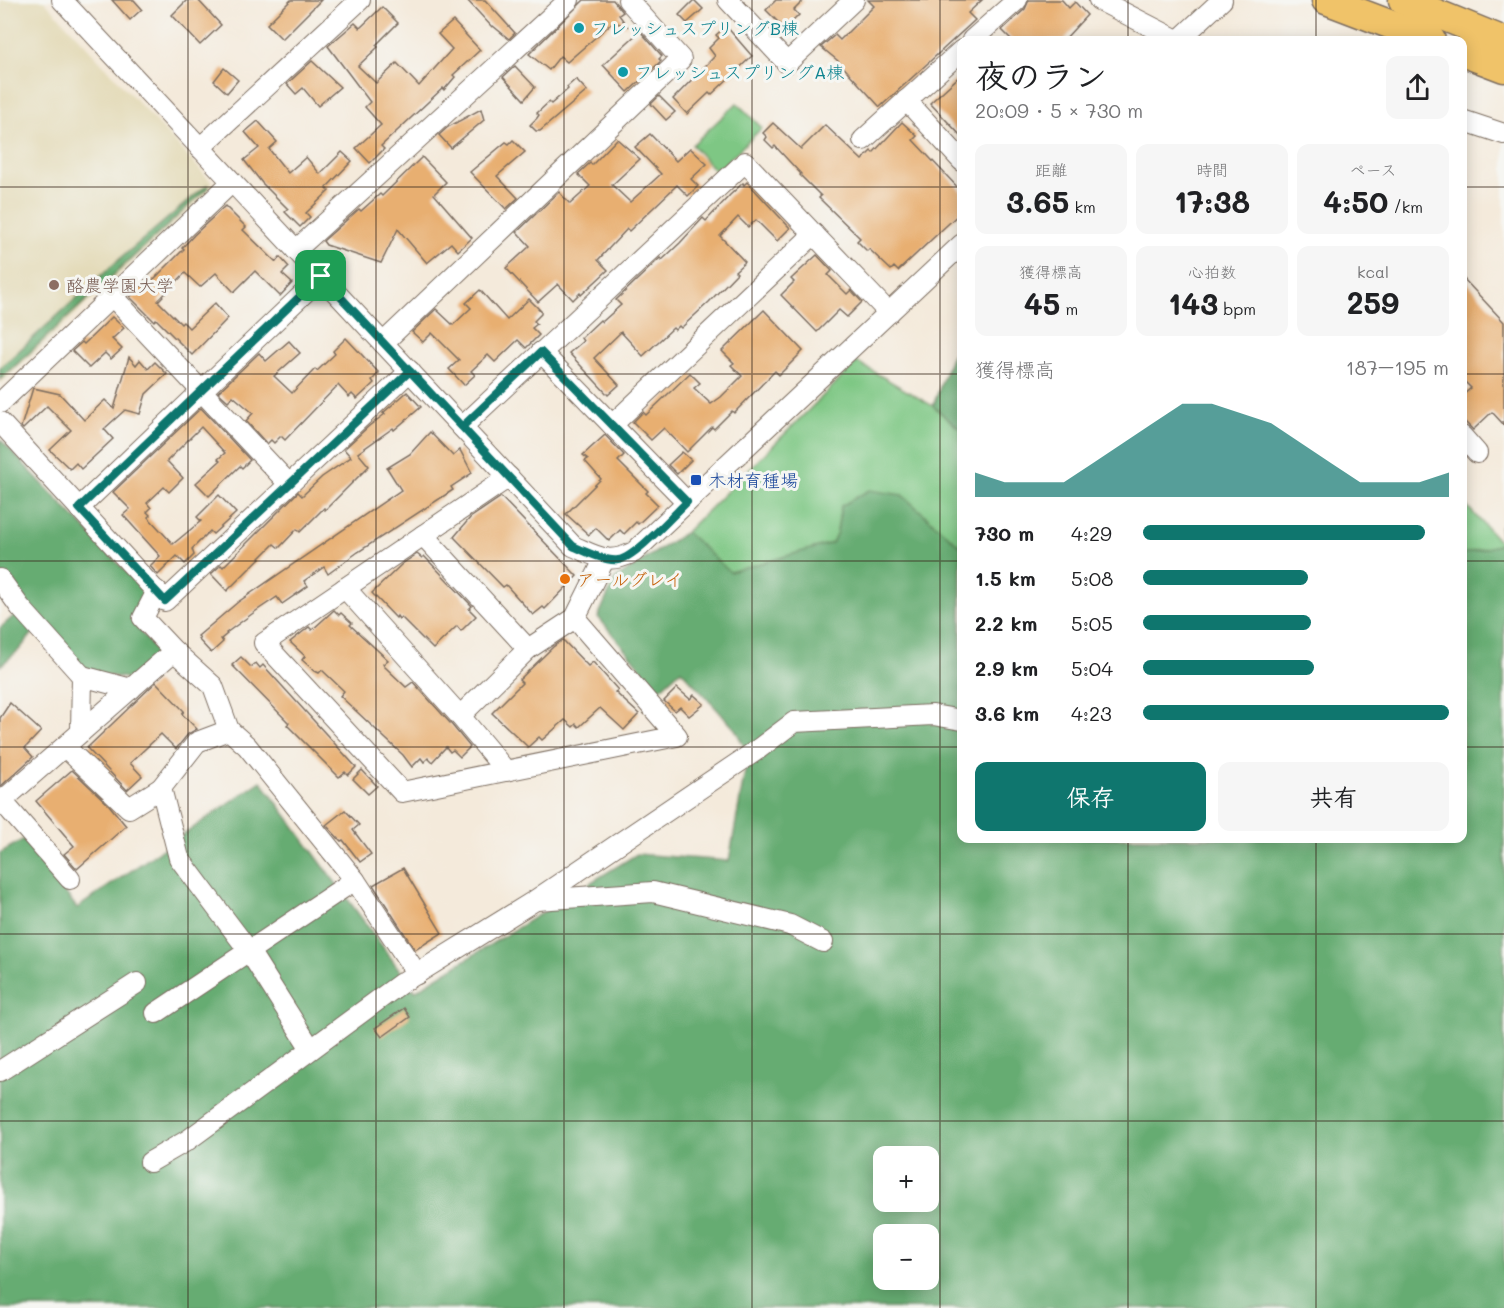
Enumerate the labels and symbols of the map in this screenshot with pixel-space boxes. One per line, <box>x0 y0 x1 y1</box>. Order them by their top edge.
place label: フレッシュスプリングB棟 <box>591 16 799 40</box>
marker: フレッシュスプリングB棟 <box>572 21 586 35</box>
place label: フレッシュスプリングA棟 <box>635 60 844 84</box>
marker: フレッシュスプリングA棟 <box>616 65 630 79</box>
pin <box>295 250 346 301</box>
place label: 酪農学園大学 <box>66 273 174 297</box>
marker: 酪農学園大学 <box>47 278 61 292</box>
place label: 木材育種場 <box>708 468 798 492</box>
marker: 木材育種場 <box>689 473 703 487</box>
place label: アールグレイ <box>577 567 682 591</box>
marker: アールグレイ <box>558 572 572 586</box>

